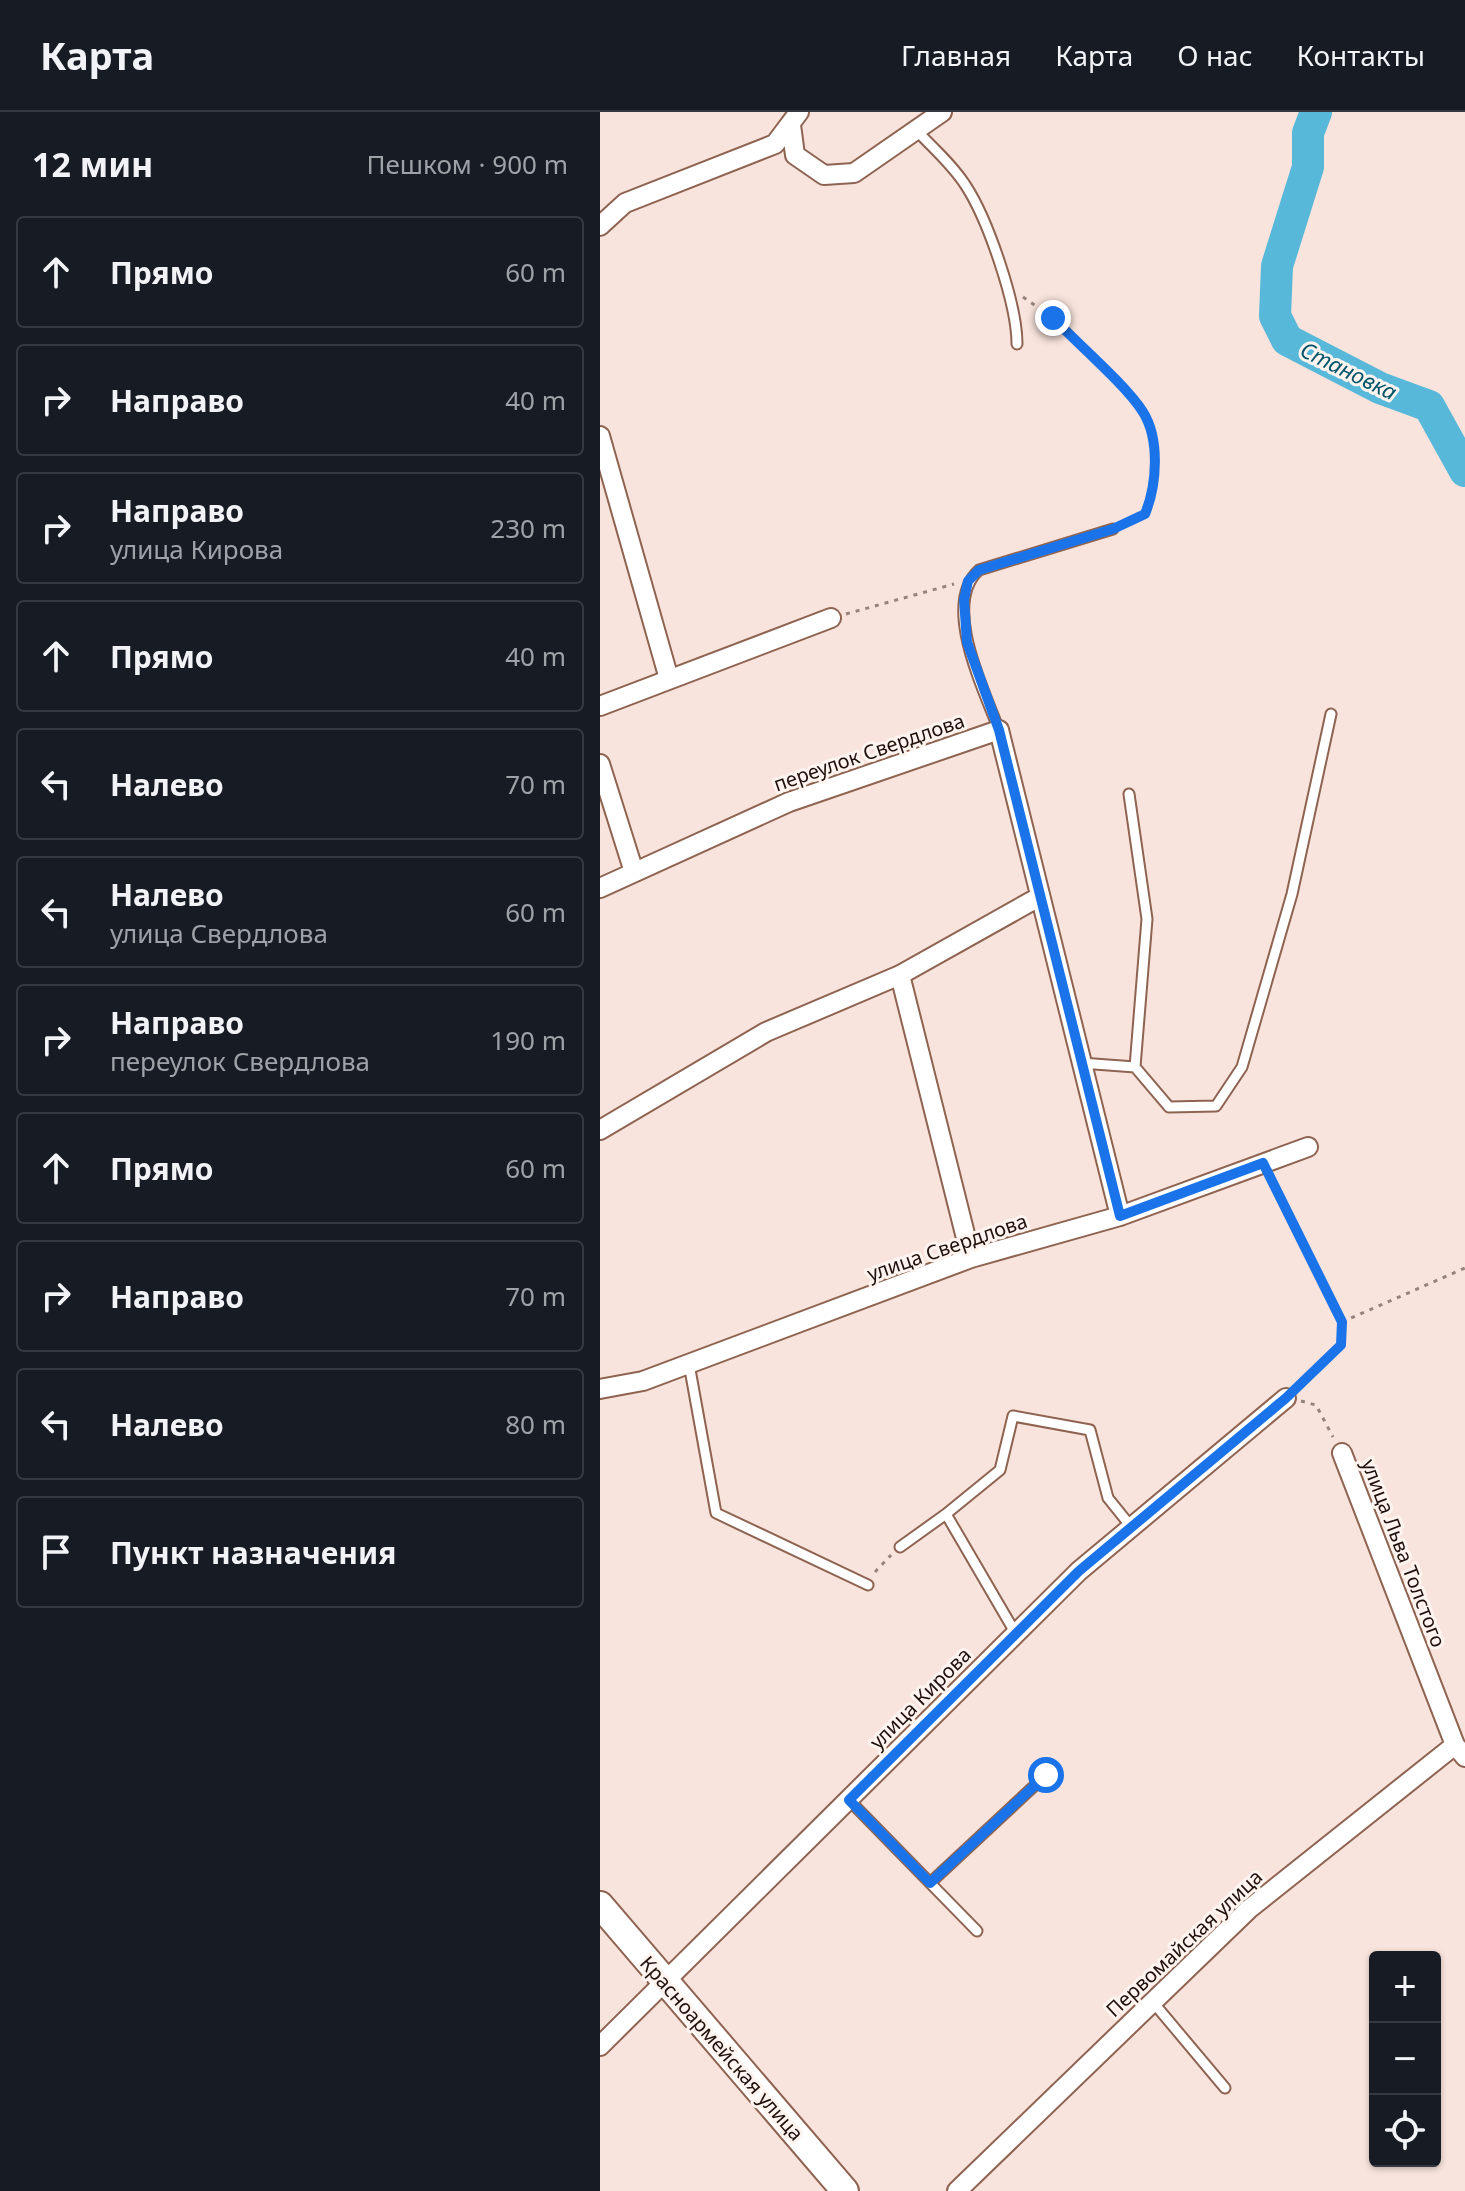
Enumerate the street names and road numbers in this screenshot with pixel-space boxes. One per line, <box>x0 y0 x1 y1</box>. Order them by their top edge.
street label: переулок Свердлова <box>770 707 968 797</box>
street label: улица Свердлова <box>863 1207 1031 1287</box>
street label: улица Льва Толстого <box>1356 1455 1452 1651</box>
street label: улица Кирова <box>863 1641 977 1755</box>
street label: Первомайская улица <box>1100 1863 1268 2023</box>
street label: Красноармейская улица <box>634 1950 810 2146</box>

